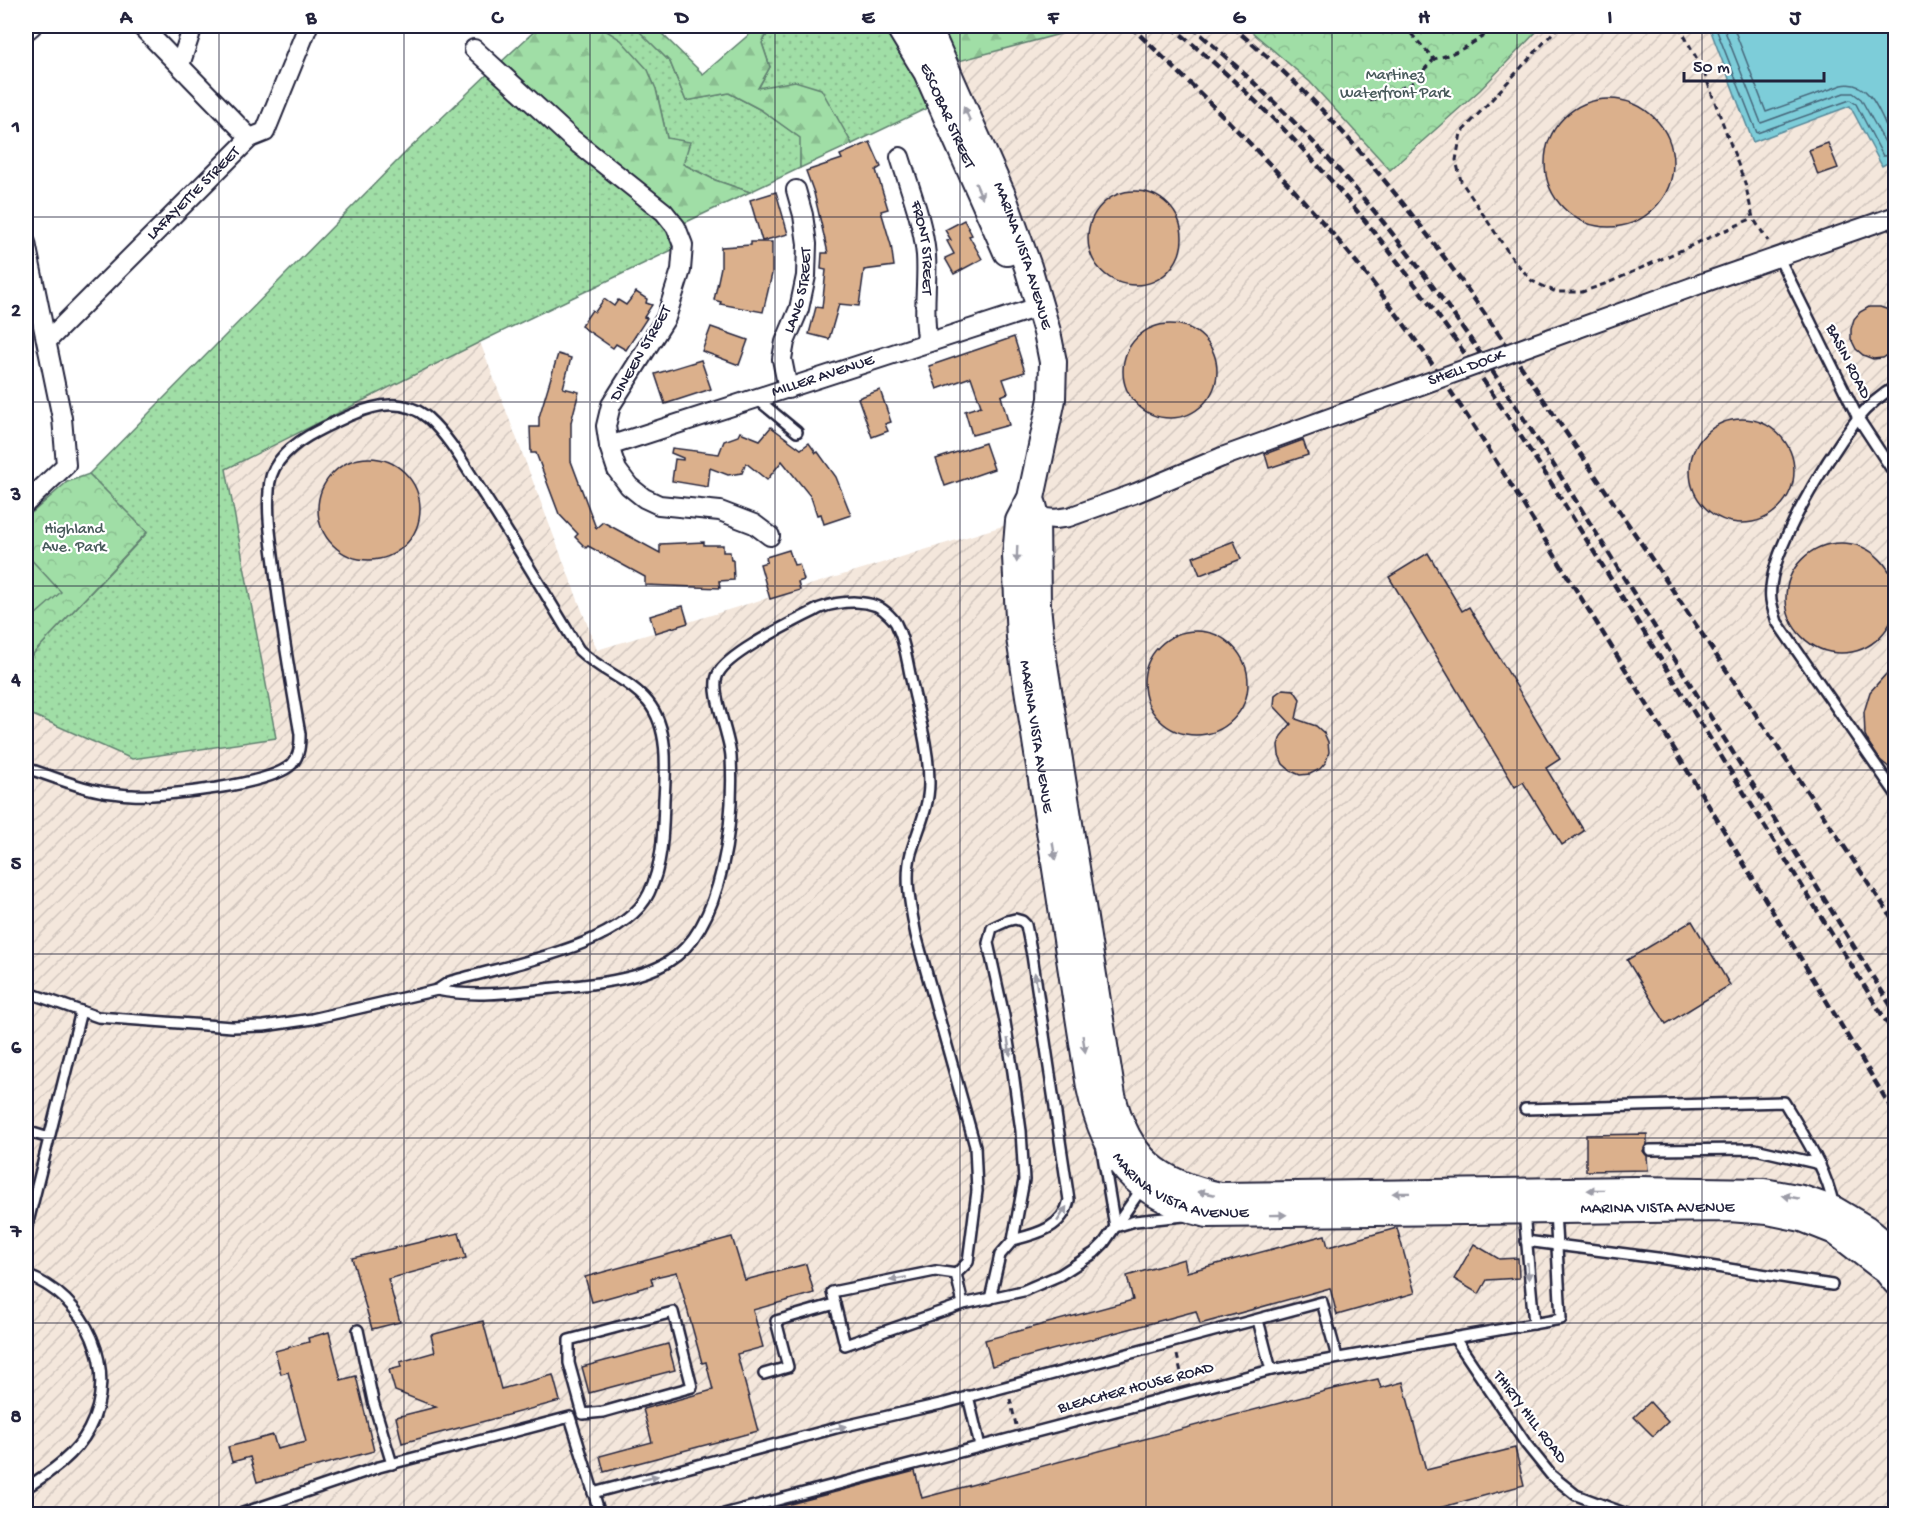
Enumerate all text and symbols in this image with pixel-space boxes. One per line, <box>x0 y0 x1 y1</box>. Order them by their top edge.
text: A <box>119 8 134 31</box>
text: B <box>305 8 317 31</box>
text: C <box>491 8 505 31</box>
text: D <box>673 8 689 31</box>
text: E <box>862 8 876 31</box>
text: F <box>1047 8 1060 31</box>
text: G <box>1233 8 1247 31</box>
text: H <box>1418 8 1430 31</box>
text: I <box>1608 8 1613 31</box>
text: J <box>1789 8 1802 31</box>
scale bar <box>1684 45 1824 83</box>
text: 50 m <box>1693 58 1730 79</box>
street label: ESCOBAR STREET <box>914 60 979 173</box>
park label: Martinez Waterfront Park <box>1340 67 1452 104</box>
one-way arrow <box>962 106 971 123</box>
text: 1 <box>11 117 20 140</box>
street label: LAFAYETTE STREET <box>143 143 245 245</box>
street label: MARINA VISTA AVENUE <box>988 179 1056 333</box>
one-way arrow <box>974 183 984 201</box>
street label: FRONT STREET <box>905 198 936 296</box>
street label: LANG STREET <box>780 246 816 336</box>
text: 2 <box>11 301 21 324</box>
street label: DINEEN STREET <box>607 302 677 406</box>
street label: BASIN ROAD <box>1820 321 1874 403</box>
street label: SHELL DOCK <box>1426 345 1509 391</box>
street label: MILLER AVENUE <box>769 351 878 402</box>
text: 3 <box>10 485 21 508</box>
park label: Highland Ave. Park <box>42 521 108 558</box>
one-way arrow <box>1012 545 1022 564</box>
street label: MARINA VISTA AVENUE <box>1014 659 1057 815</box>
text: 4 <box>10 670 21 693</box>
one-way arrow <box>1050 842 1059 861</box>
text: 5 <box>11 854 22 877</box>
one-way arrow <box>1031 971 1040 990</box>
one-way arrow <box>1079 1035 1088 1054</box>
text: 6 <box>11 1038 22 1061</box>
one-way arrow <box>1005 1038 1014 1057</box>
street label: MARINA VISTA AVENUE <box>1107 1149 1250 1224</box>
one-way arrow <box>1587 1185 1606 1195</box>
one-way arrow <box>1197 1188 1216 1197</box>
one-way arrow <box>1392 1188 1411 1198</box>
one-way arrow <box>1781 1192 1800 1201</box>
street label: MARINA VISTA AVENUE <box>1580 1198 1736 1219</box>
one-way arrow <box>1056 1206 1068 1222</box>
one-way arrow <box>1268 1210 1287 1220</box>
text: 7 <box>10 1222 23 1245</box>
one-way arrow <box>1524 1261 1533 1280</box>
one-way arrow <box>889 1274 907 1284</box>
street label: BLEACHER HOUSE ROAD <box>1055 1359 1217 1419</box>
street label: THIRTY HILL ROAD <box>1487 1367 1570 1469</box>
text: 8 <box>11 1407 22 1430</box>
one-way arrow <box>829 1422 847 1432</box>
one-way arrow <box>641 1473 659 1482</box>

